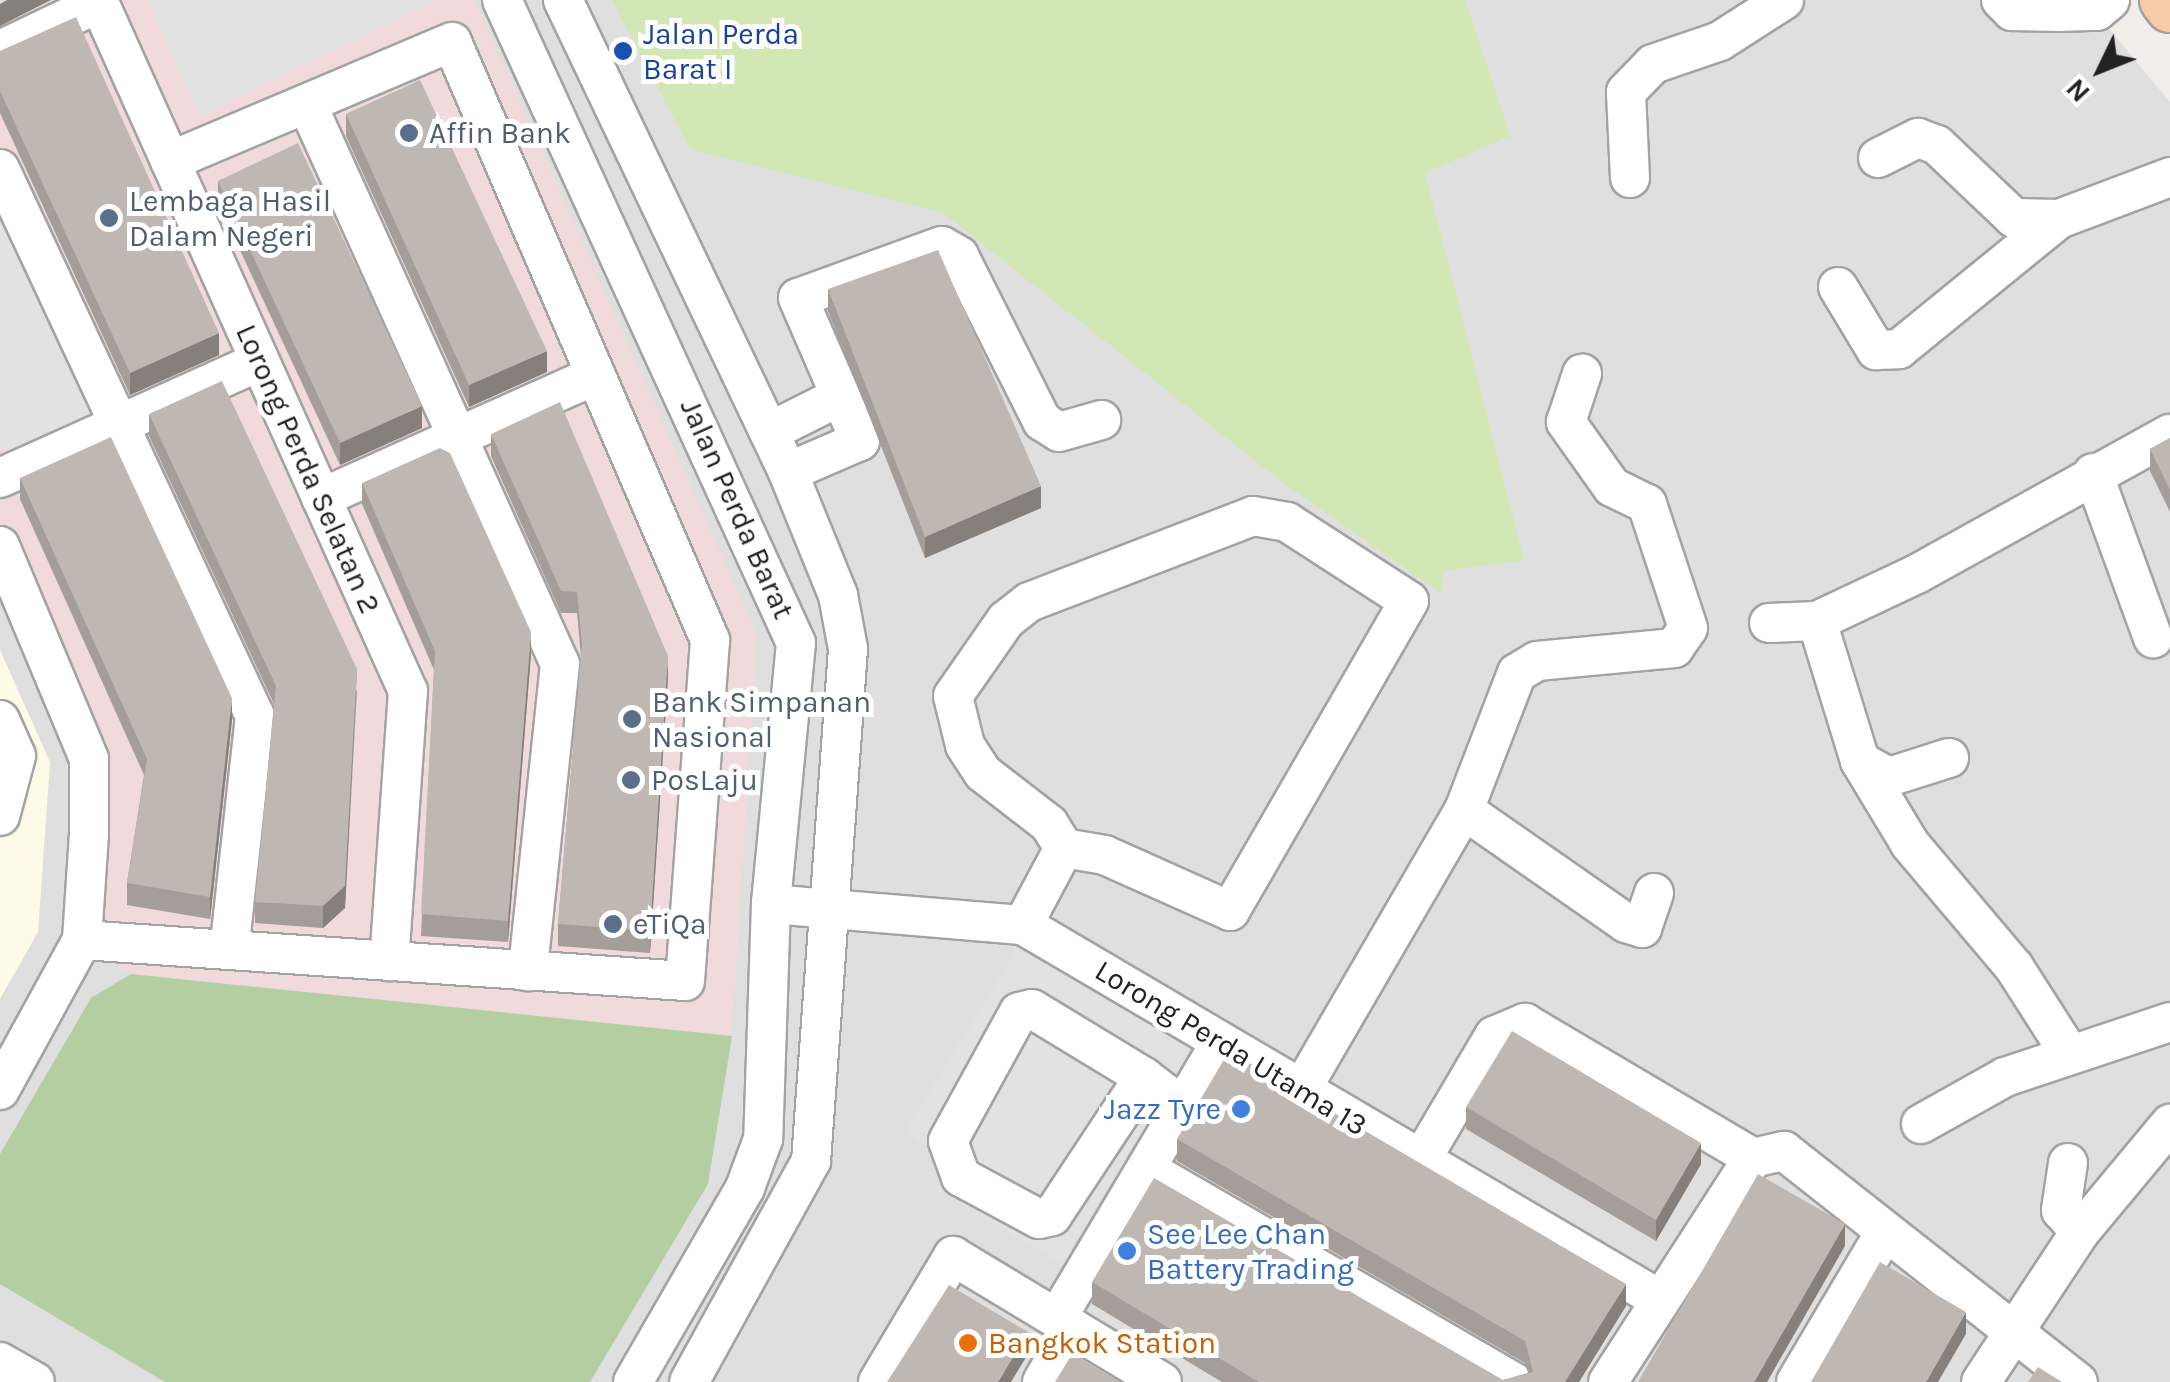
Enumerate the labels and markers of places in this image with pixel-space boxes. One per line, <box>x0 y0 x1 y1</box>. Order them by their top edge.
place label: Jalan Perda Barat I <box>643 16 799 86</box>
marker: Jalan Perda Barat I <box>612 40 634 62</box>
place label: Affin Bank <box>429 115 571 151</box>
marker: Affin Bank <box>398 122 420 144</box>
place label: Lembaga Hasil Dalam Negeri <box>129 183 331 254</box>
marker: Lembaga Hasil Dalam Negeri <box>98 207 120 229</box>
place label: Bank Simpanan Nasional <box>652 684 871 754</box>
marker: Bank Simpanan Nasional <box>621 708 643 730</box>
place label: PosLaju <box>651 762 758 798</box>
marker: PosLaju <box>620 769 642 791</box>
place label: eTiQa <box>633 906 707 942</box>
marker: eTiQa <box>602 913 624 935</box>
place label: Jazz Tyre <box>1104 1091 1221 1127</box>
marker: Jazz Tyre <box>1230 1098 1252 1120</box>
place label: See Lee Chan Battery Trading <box>1147 1216 1354 1286</box>
marker: See Lee Chan Battery Trading <box>1116 1240 1138 1262</box>
place label: Bangkok Station <box>988 1325 1216 1361</box>
marker: Bangkok Station <box>957 1332 979 1354</box>

